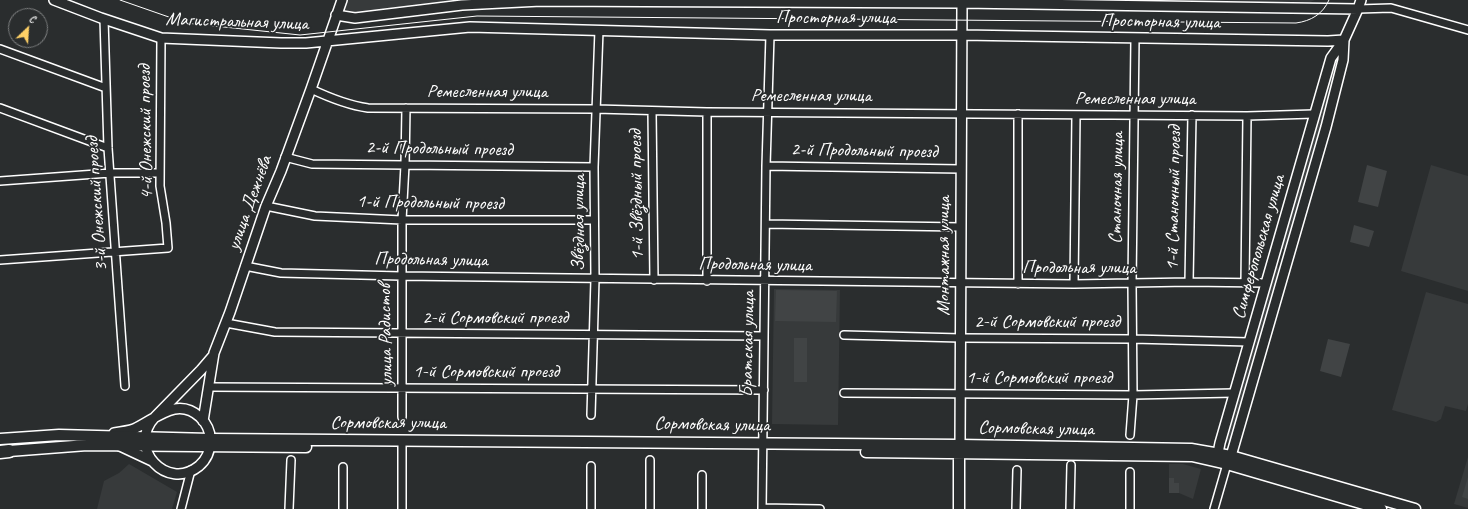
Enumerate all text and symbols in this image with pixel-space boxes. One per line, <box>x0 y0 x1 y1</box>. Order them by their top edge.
street label: Просторная улица <box>776 7 896 29</box>
north arrow <box>8 8 48 48</box>
street label: Магистральная улица <box>165 8 309 36</box>
street label: Просторная улица <box>1100 10 1220 34</box>
text: С <box>27 11 38 26</box>
street label: 4-й Онежский проезд <box>133 64 159 200</box>
street label: Ремесленная улица <box>427 81 547 103</box>
street label: Ремесленная улица <box>751 85 871 107</box>
street label: Ремесленная улица <box>1075 88 1195 110</box>
street label: 1-й Станочный проезд <box>1161 125 1187 271</box>
street label: 1-й Звёздный проезд <box>624 129 650 261</box>
street label: Станочная улица <box>1105 132 1129 244</box>
street label: 3-й Онежский проезд <box>81 136 113 272</box>
street label: 2-й Продольный проезд <box>365 136 513 162</box>
street label: 2-й Продольный проезд <box>790 138 938 164</box>
street label: улица Дежнёва <box>222 153 278 253</box>
street label: Симферопольская улица <box>1228 172 1290 322</box>
street label: Звёздная улица <box>568 175 590 271</box>
street label: 1-й Продольный проезд <box>356 190 504 216</box>
street label: Монтажная улица <box>933 196 955 316</box>
street label: Продольная улица <box>374 248 488 272</box>
street label: Продольная улица <box>698 253 812 277</box>
street label: Продольная улица <box>1022 257 1136 279</box>
street label: улица Радистов <box>374 284 398 386</box>
street label: Братская улица <box>736 291 760 397</box>
street label: 2-й Сормовский проезд <box>422 307 568 329</box>
street label: 2-й Сормовский проезд <box>974 311 1120 333</box>
street label: 1-й Сормовский проезд <box>413 361 559 383</box>
street label: 1-й Сормовский проезд <box>966 367 1112 389</box>
street label: Сормовская улица <box>330 412 446 434</box>
street label: Сормовская улица <box>654 413 770 437</box>
street label: Сормовская улица <box>978 417 1094 441</box>

